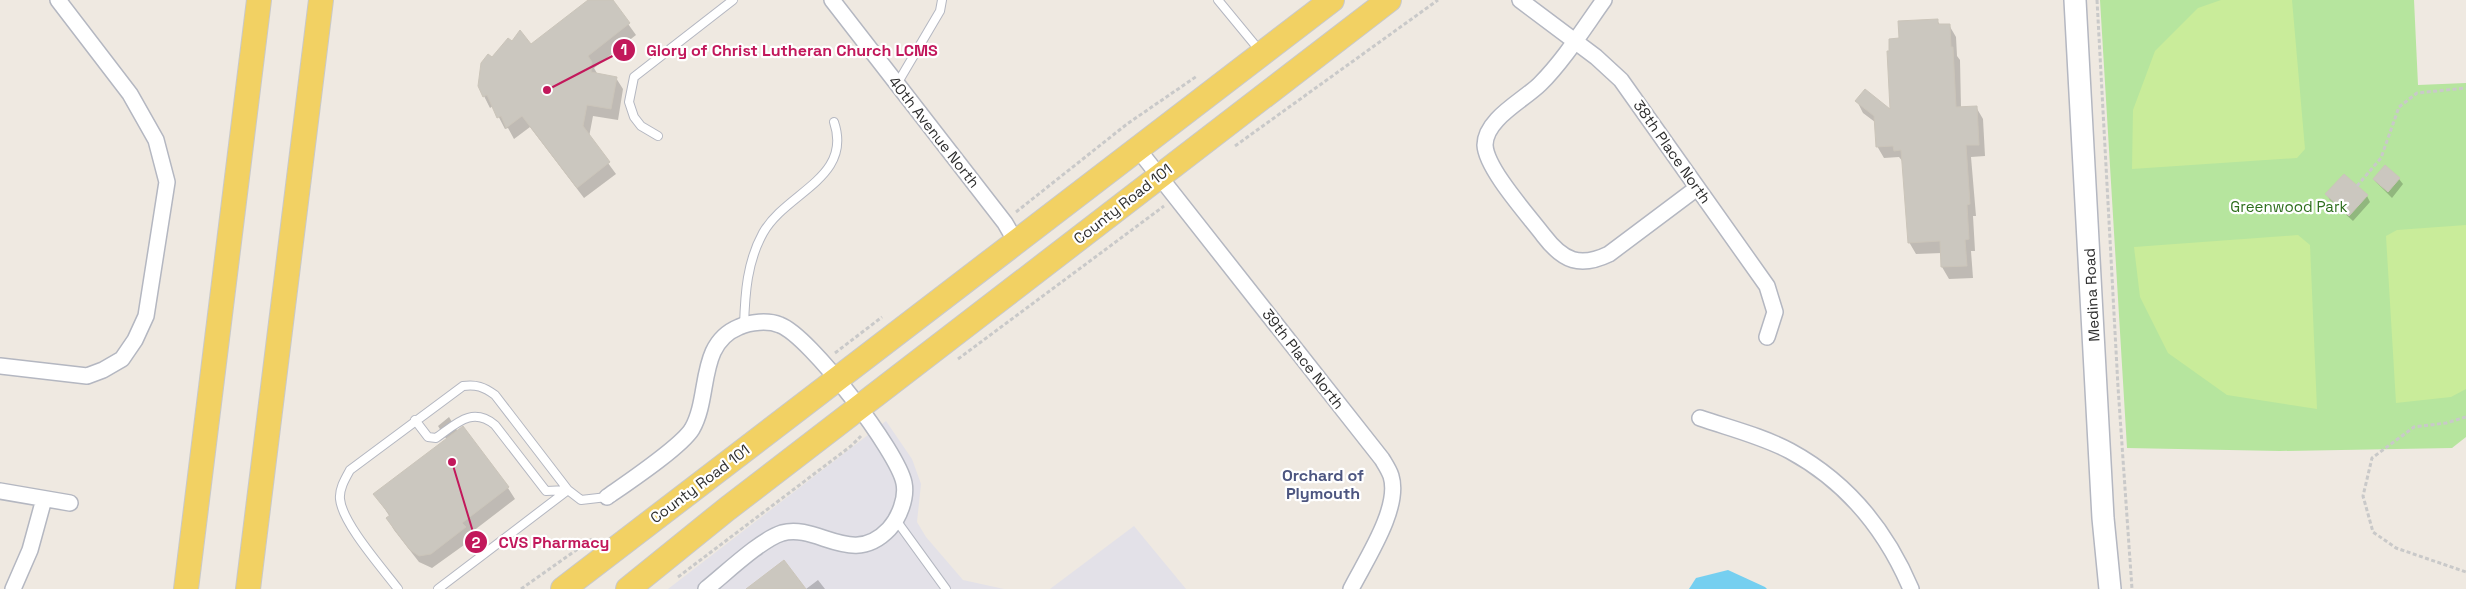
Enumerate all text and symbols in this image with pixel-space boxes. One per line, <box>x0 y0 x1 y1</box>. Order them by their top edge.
callout: Glory of Christ Lutheran Church LCMS <box>612 35 948 66</box>
text: 1 <box>621 40 627 59</box>
text: Glory of Christ Lutheran Church LCMS <box>646 40 938 61</box>
street label: 40th Avenue North <box>885 72 984 191</box>
street label: 38th Place North <box>1630 96 1715 207</box>
street label: County Road 101 <box>1070 159 1176 248</box>
park label: Greenwood Park <box>2230 197 2348 216</box>
street label: Medina Road <box>2080 248 2103 342</box>
street label: 39th Place North <box>1258 305 1348 413</box>
street label: County Road 101 <box>646 440 753 527</box>
district label: Orchard of Plymouth <box>1282 465 1364 504</box>
callout: CVS Pharmacy <box>463 527 619 558</box>
text: CVS Pharmacy <box>499 532 609 553</box>
text: 2 <box>472 533 481 552</box>

